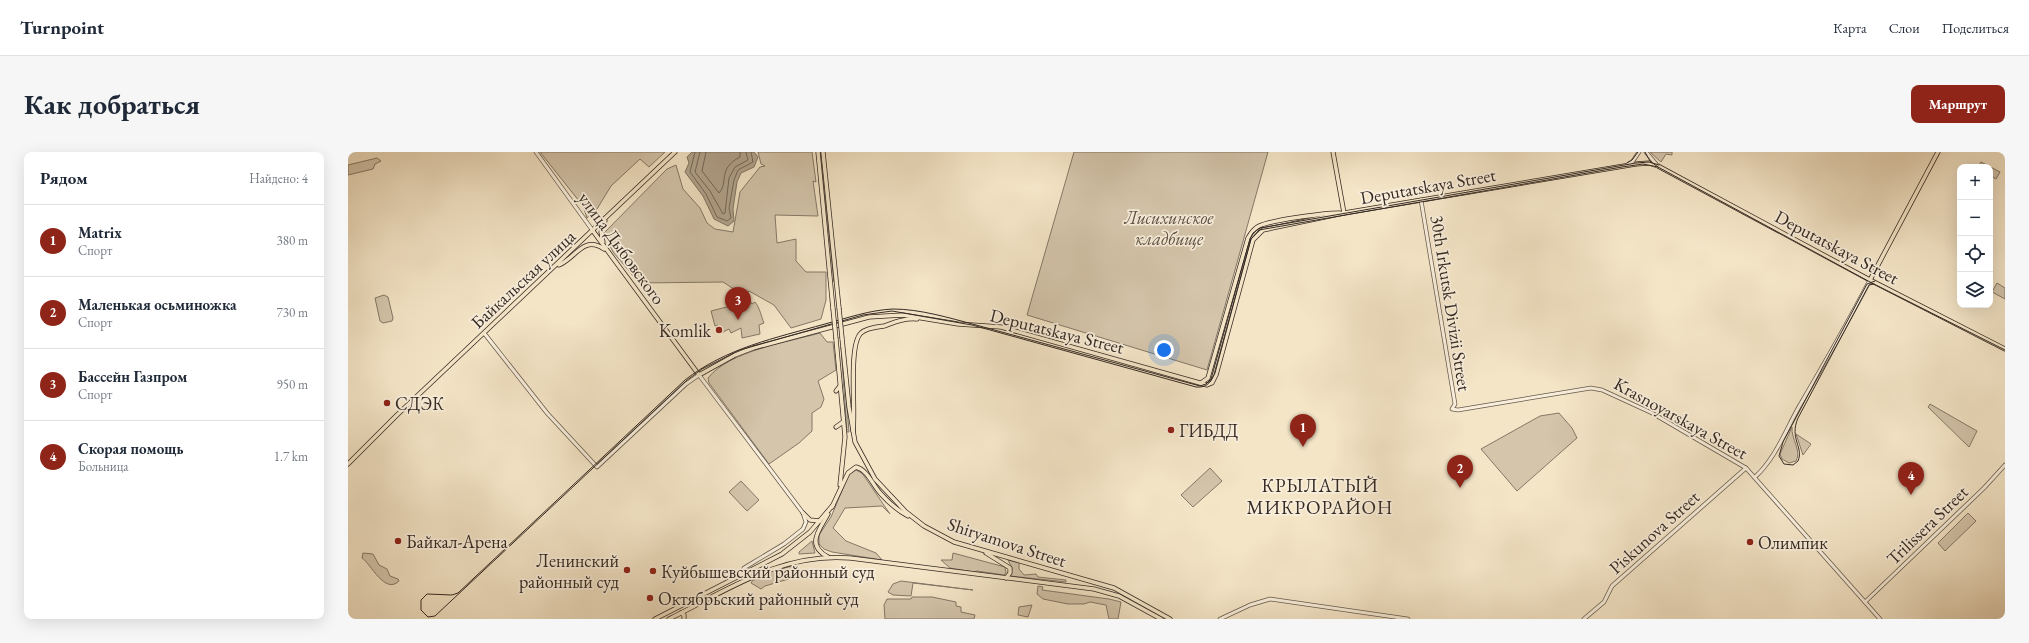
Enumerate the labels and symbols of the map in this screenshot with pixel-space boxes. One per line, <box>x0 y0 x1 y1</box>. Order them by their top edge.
street label: Deputatskaya Street <box>1358 163 1498 209</box>
street label: улица Дыбовского <box>573 187 671 309</box>
street label: Deputatskaya Street <box>1771 205 1903 289</box>
park label: Лисихинское кладбище <box>1124 206 1214 250</box>
street label: 30th Irkutsk Divizii Street <box>1426 213 1476 393</box>
street label: Байкальская улица <box>466 224 581 333</box>
pin: 3 <box>725 287 751 320</box>
street label: Deputatskaya Street <box>988 303 1127 359</box>
place label: Komlik <box>659 319 712 342</box>
marker: Komlik <box>714 325 724 335</box>
your location <box>1154 340 1174 360</box>
street label: Krasnoyarskaya Street <box>1610 372 1752 464</box>
place label: СДЭК <box>395 392 444 415</box>
marker: СДЭК <box>382 398 392 408</box>
pin: 1 <box>1290 414 1316 447</box>
place label: ГИБДД <box>1179 419 1238 442</box>
marker: ГИБДД <box>1166 425 1176 435</box>
pin: 2 <box>1447 455 1473 488</box>
pin: 4 <box>1898 462 1924 495</box>
district label: КРЫЛАТЫЙ МИКРОРАЙОН <box>1247 473 1394 520</box>
street label: Trilissera Street <box>1881 480 1973 570</box>
street label: Piskunova Street <box>1604 485 1704 579</box>
street label: Shiryamova Street <box>945 512 1070 572</box>
place label: Байкал-Арена <box>406 530 509 553</box>
place label: Олимпик <box>1758 531 1828 554</box>
marker: Байкал-Арена <box>393 536 403 546</box>
marker: Олимпик <box>1745 537 1755 547</box>
place label: Ленинский районный суд <box>519 549 619 593</box>
place label: Куйбышевский районный суд <box>661 560 874 583</box>
marker: Ленинский районный суд <box>622 565 632 575</box>
marker: Куйбышевский районный суд <box>648 566 658 576</box>
place label: Октябрьский районный суд <box>658 587 859 610</box>
marker: Октябрьский районный суд <box>645 593 655 603</box>

